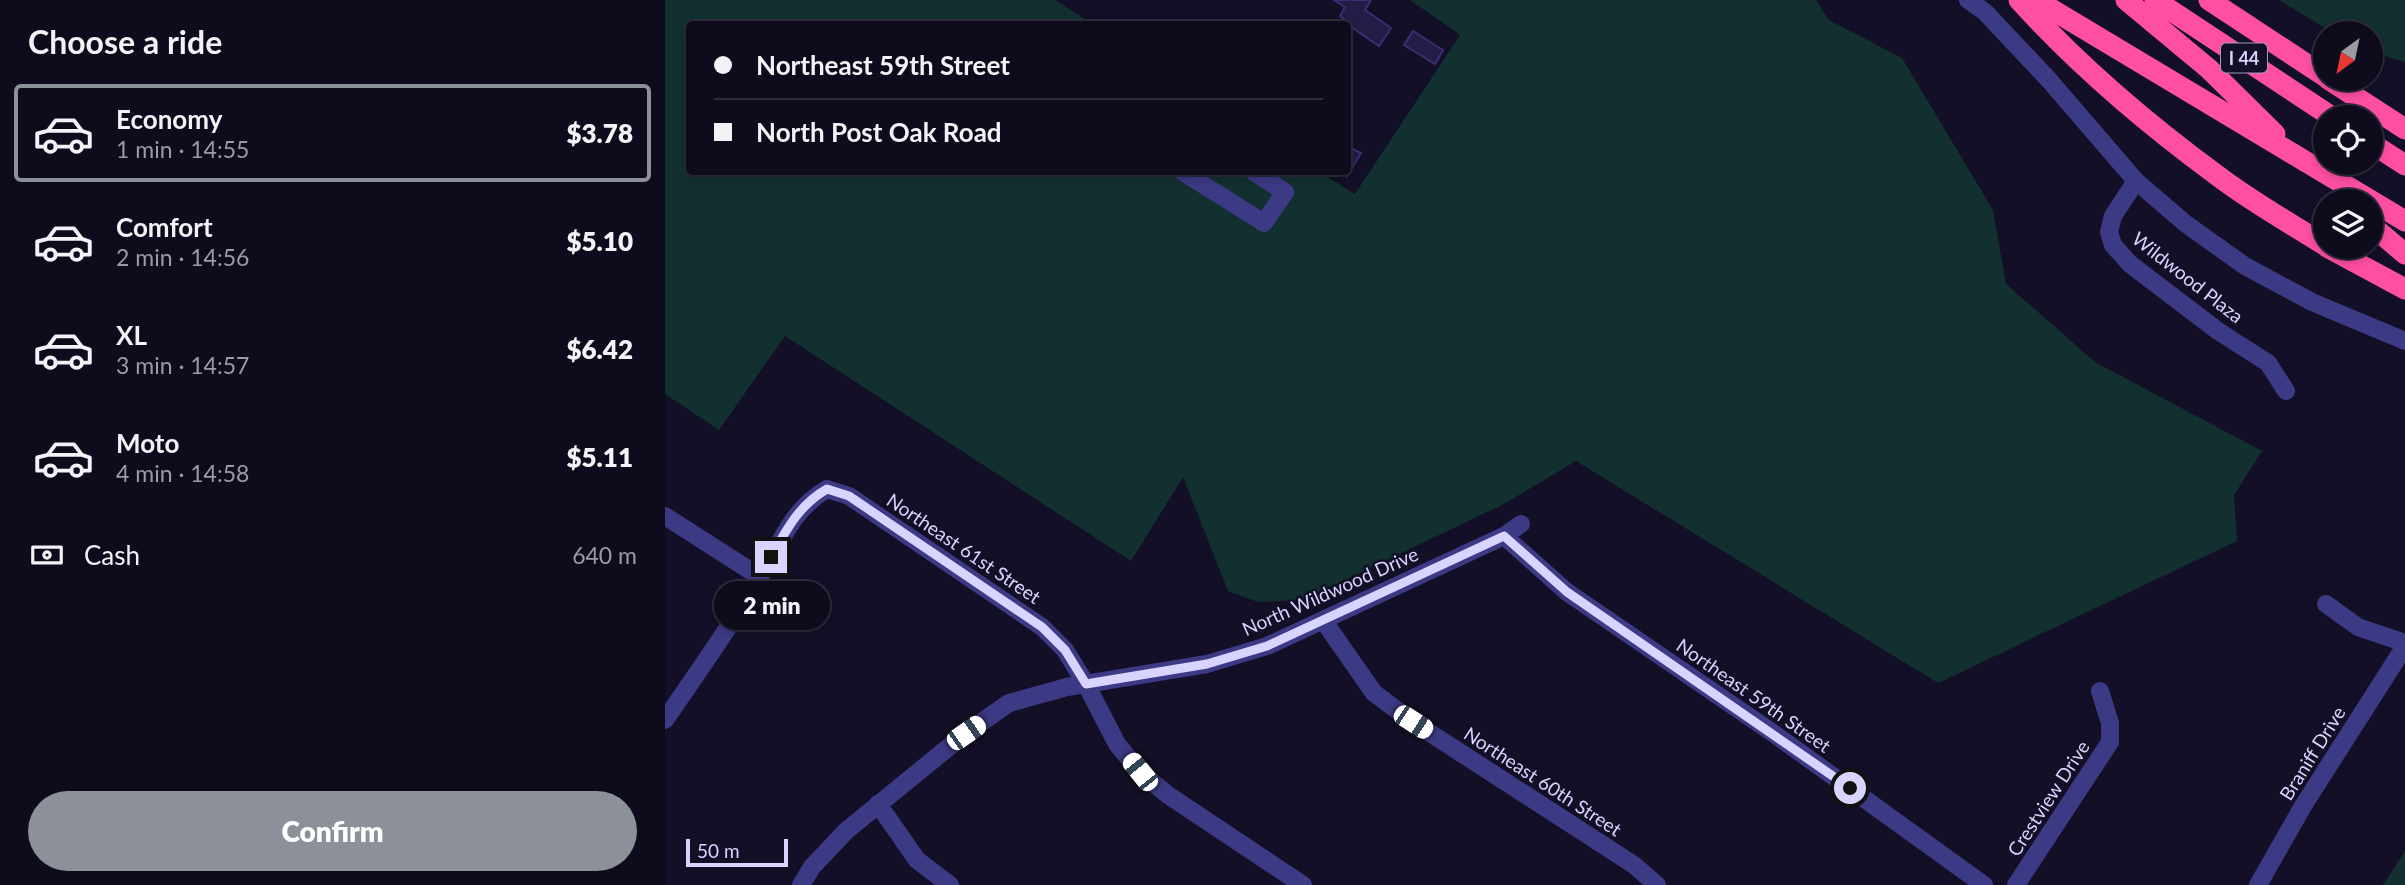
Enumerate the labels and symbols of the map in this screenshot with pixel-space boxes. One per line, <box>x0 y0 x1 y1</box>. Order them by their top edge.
north arrow <box>2313 21 2383 91</box>
road number: I 44 <box>2221 44 2267 72</box>
street label: Wildwood Plaza <box>2128 227 2248 327</box>
street label: Northeast 61st Street <box>883 488 1045 608</box>
route end <box>755 541 787 573</box>
street label: North Wildwood Drive <box>1238 542 1422 640</box>
callout: 2 min <box>713 582 829 630</box>
street label: Northeast 59th Street <box>1672 633 1836 757</box>
car <box>1390 702 1437 742</box>
street label: Braniff Drive <box>2274 702 2350 804</box>
car <box>943 712 990 754</box>
street label: Northeast 60th Street <box>1460 722 1626 841</box>
street label: Crestview Drive <box>2002 736 2094 860</box>
car <box>1119 749 1162 795</box>
route start <box>1834 772 1866 804</box>
scale bar <box>686 836 787 868</box>

